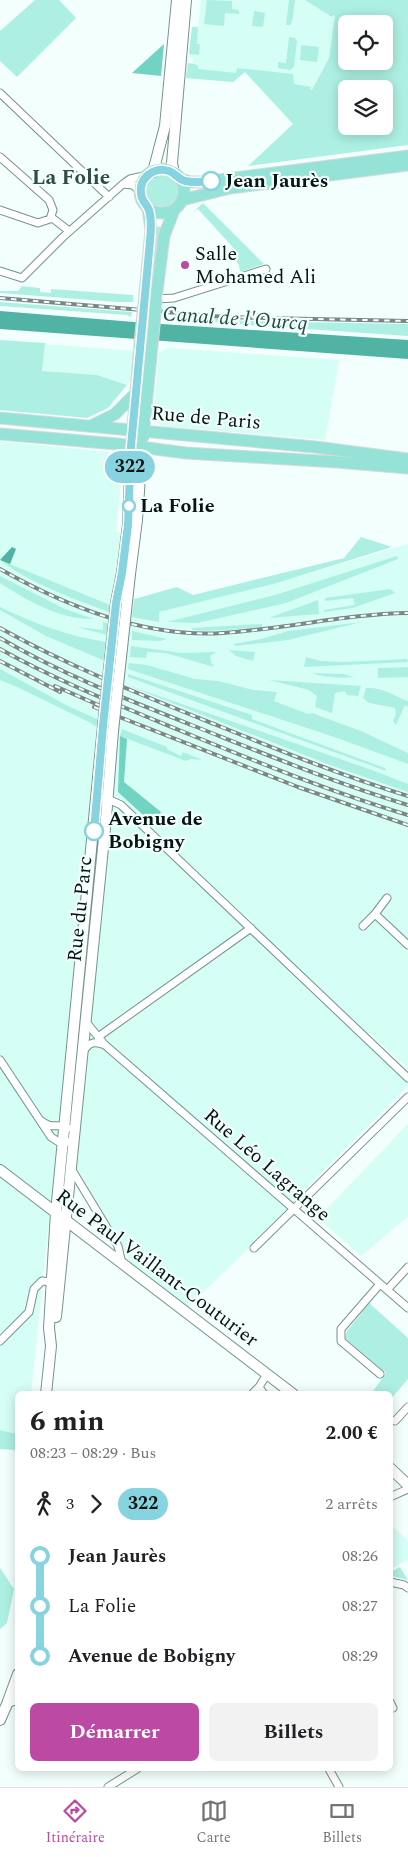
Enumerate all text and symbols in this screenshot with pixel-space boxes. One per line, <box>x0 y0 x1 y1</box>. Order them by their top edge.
map controls <box>338 15 393 135</box>
button: locate <box>338 15 393 70</box>
button: layers <box>338 80 393 135</box>
district label: La Folie <box>32 162 110 194</box>
place label: Jean Jaurès <box>225 166 329 196</box>
marker: Jean Jaurès <box>201 171 221 191</box>
place label: Salle Mohamed Ali <box>195 239 316 292</box>
marker: Salle Mohamed Ali <box>179 259 191 271</box>
water label: Canal de l'Ourcq <box>161 298 309 340</box>
street label: Rue de Paris <box>150 398 262 438</box>
line badge: 322 <box>101 451 159 483</box>
text: 322 <box>115 453 145 480</box>
place label: La Folie <box>140 491 215 521</box>
marker: La Folie <box>122 499 136 513</box>
place label: Avenue de Bobigny <box>108 804 203 857</box>
marker: Avenue de Bobigny <box>84 821 104 841</box>
street label: Rue du Parc <box>60 855 100 963</box>
street label: Rue Léo Lagrange <box>197 1101 337 1229</box>
street label: Rue Paul Vaillant-Couturier <box>49 1182 265 1354</box>
text: 6 min <box>30 1400 105 1443</box>
text: 2.00 € <box>326 1419 378 1448</box>
text: 08:23 – 08:29 · Bus <box>30 1441 156 1465</box>
icon: walk <box>30 1490 58 1518</box>
icon: forward <box>82 1490 110 1518</box>
text: 322 <box>128 1490 158 1517</box>
text: 3 <box>66 1492 74 1516</box>
text: 2 arrêts <box>325 1492 378 1516</box>
text: Jean Jaurès <box>68 1542 166 1571</box>
text: 08:26 <box>342 1544 378 1568</box>
text: La Folie <box>68 1592 136 1621</box>
text: 08:27 <box>342 1594 378 1618</box>
text: Avenue de Bobigny <box>68 1642 235 1671</box>
text: 08:29 <box>342 1644 378 1668</box>
button: Démarrer <box>30 1703 199 1761</box>
button: Billets <box>209 1703 378 1761</box>
tab: Itinéraire <box>46 1797 105 1848</box>
tab: Carte <box>197 1797 231 1848</box>
tab: Billets <box>323 1797 362 1848</box>

